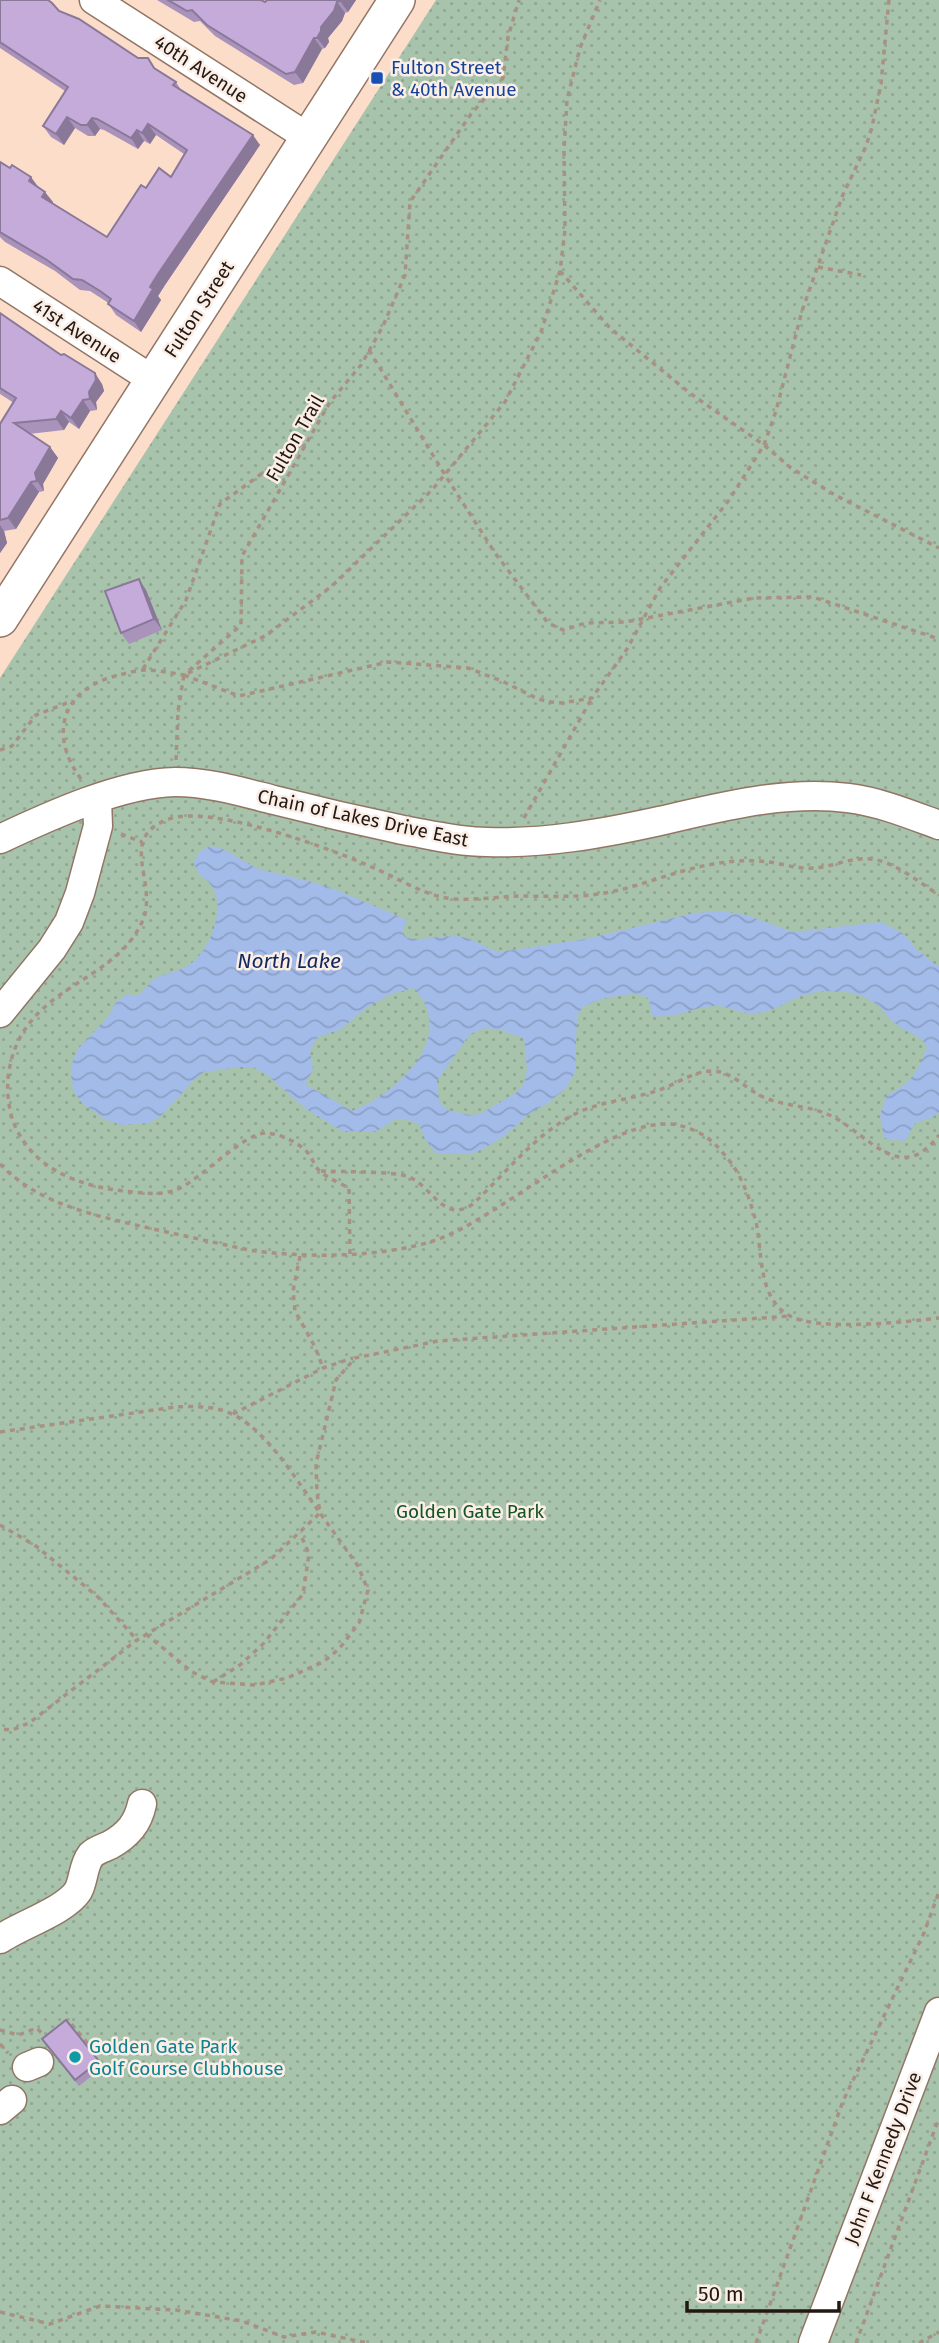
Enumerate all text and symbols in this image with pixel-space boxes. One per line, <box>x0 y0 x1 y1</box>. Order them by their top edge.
street label: 40th Avenue <box>150 30 252 108</box>
place label: Fulton Street & 40th Avenue <box>391 56 517 101</box>
marker: Fulton Street & 40th Avenue <box>369 70 385 86</box>
street label: Fulton Street <box>159 256 239 362</box>
street label: 41st Avenue <box>28 294 126 368</box>
street label: Fulton Trail <box>261 390 329 485</box>
street label: Chain of Lakes Drive East <box>256 784 471 852</box>
water label: North Lake <box>237 948 341 974</box>
park label: Golden Gate Park <box>396 1500 544 1523</box>
place label: Golden Gate Park Golf Course Clubhouse <box>89 2035 284 2080</box>
marker: Golden Gate Park Golf Course Clubhouse <box>67 2049 83 2065</box>
street label: John F Kennedy Drive <box>840 2069 926 2247</box>
scale bar <box>687 2270 839 2314</box>
text: 50 m <box>698 2281 744 2307</box>

